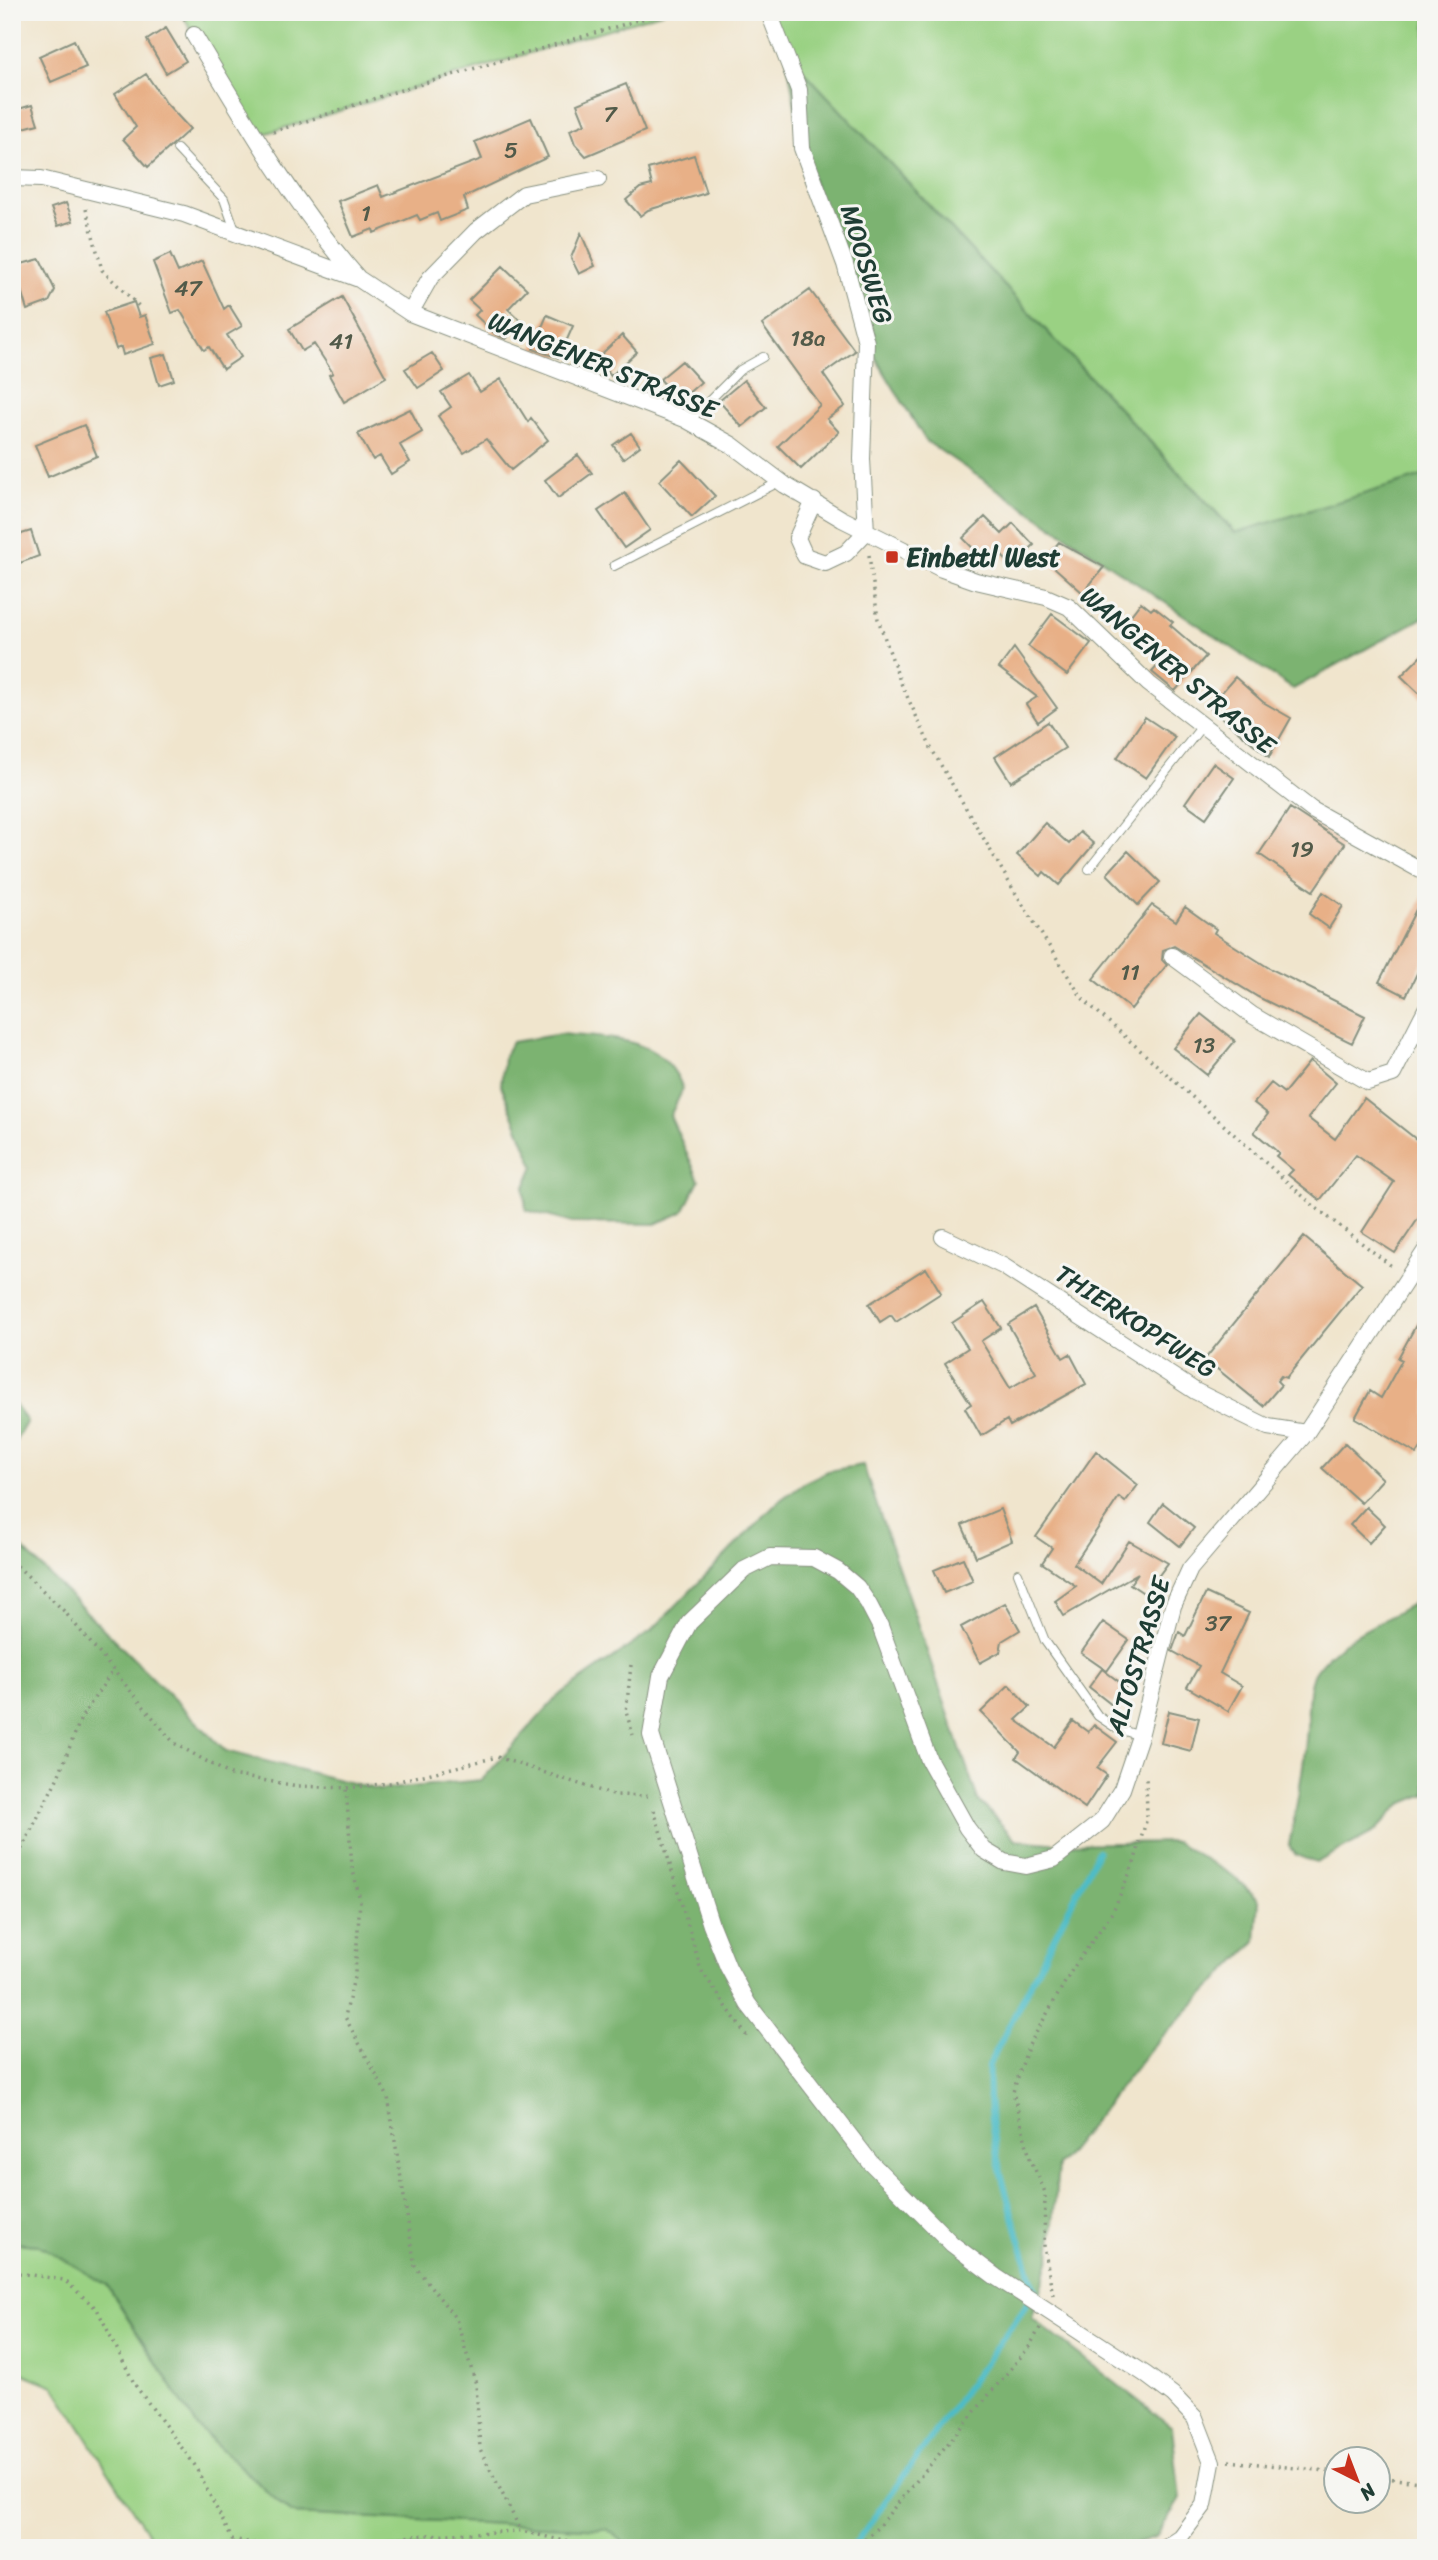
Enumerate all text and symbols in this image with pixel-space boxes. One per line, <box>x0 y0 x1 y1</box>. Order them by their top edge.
house number: 7 <box>603 94 618 135</box>
house number: 5 <box>504 130 518 171</box>
house number: 1 <box>361 193 371 234</box>
street label: MOOSWEG <box>827 199 907 329</box>
house number: 47 <box>174 268 204 309</box>
street label: WANGENER STRASSE <box>481 298 727 433</box>
house number: 18a <box>790 318 826 359</box>
house number: 41 <box>329 321 353 362</box>
place label: Einbettl West <box>906 534 1061 580</box>
marker: Einbettl West <box>884 549 900 565</box>
street label: WANGENER STRASSE <box>1069 574 1288 767</box>
house number: 19 <box>1290 829 1314 870</box>
house number: 11 <box>1120 952 1140 993</box>
house number: 13 <box>1193 1025 1216 1066</box>
street label: THIERKOPFWEG <box>1046 1251 1226 1391</box>
street label: ALTOSTRASSE <box>1092 1569 1184 1742</box>
house number: 37 <box>1205 1603 1233 1644</box>
north arrow <box>1322 2444 1392 2514</box>
text: N <box>1351 2475 1385 2509</box>

